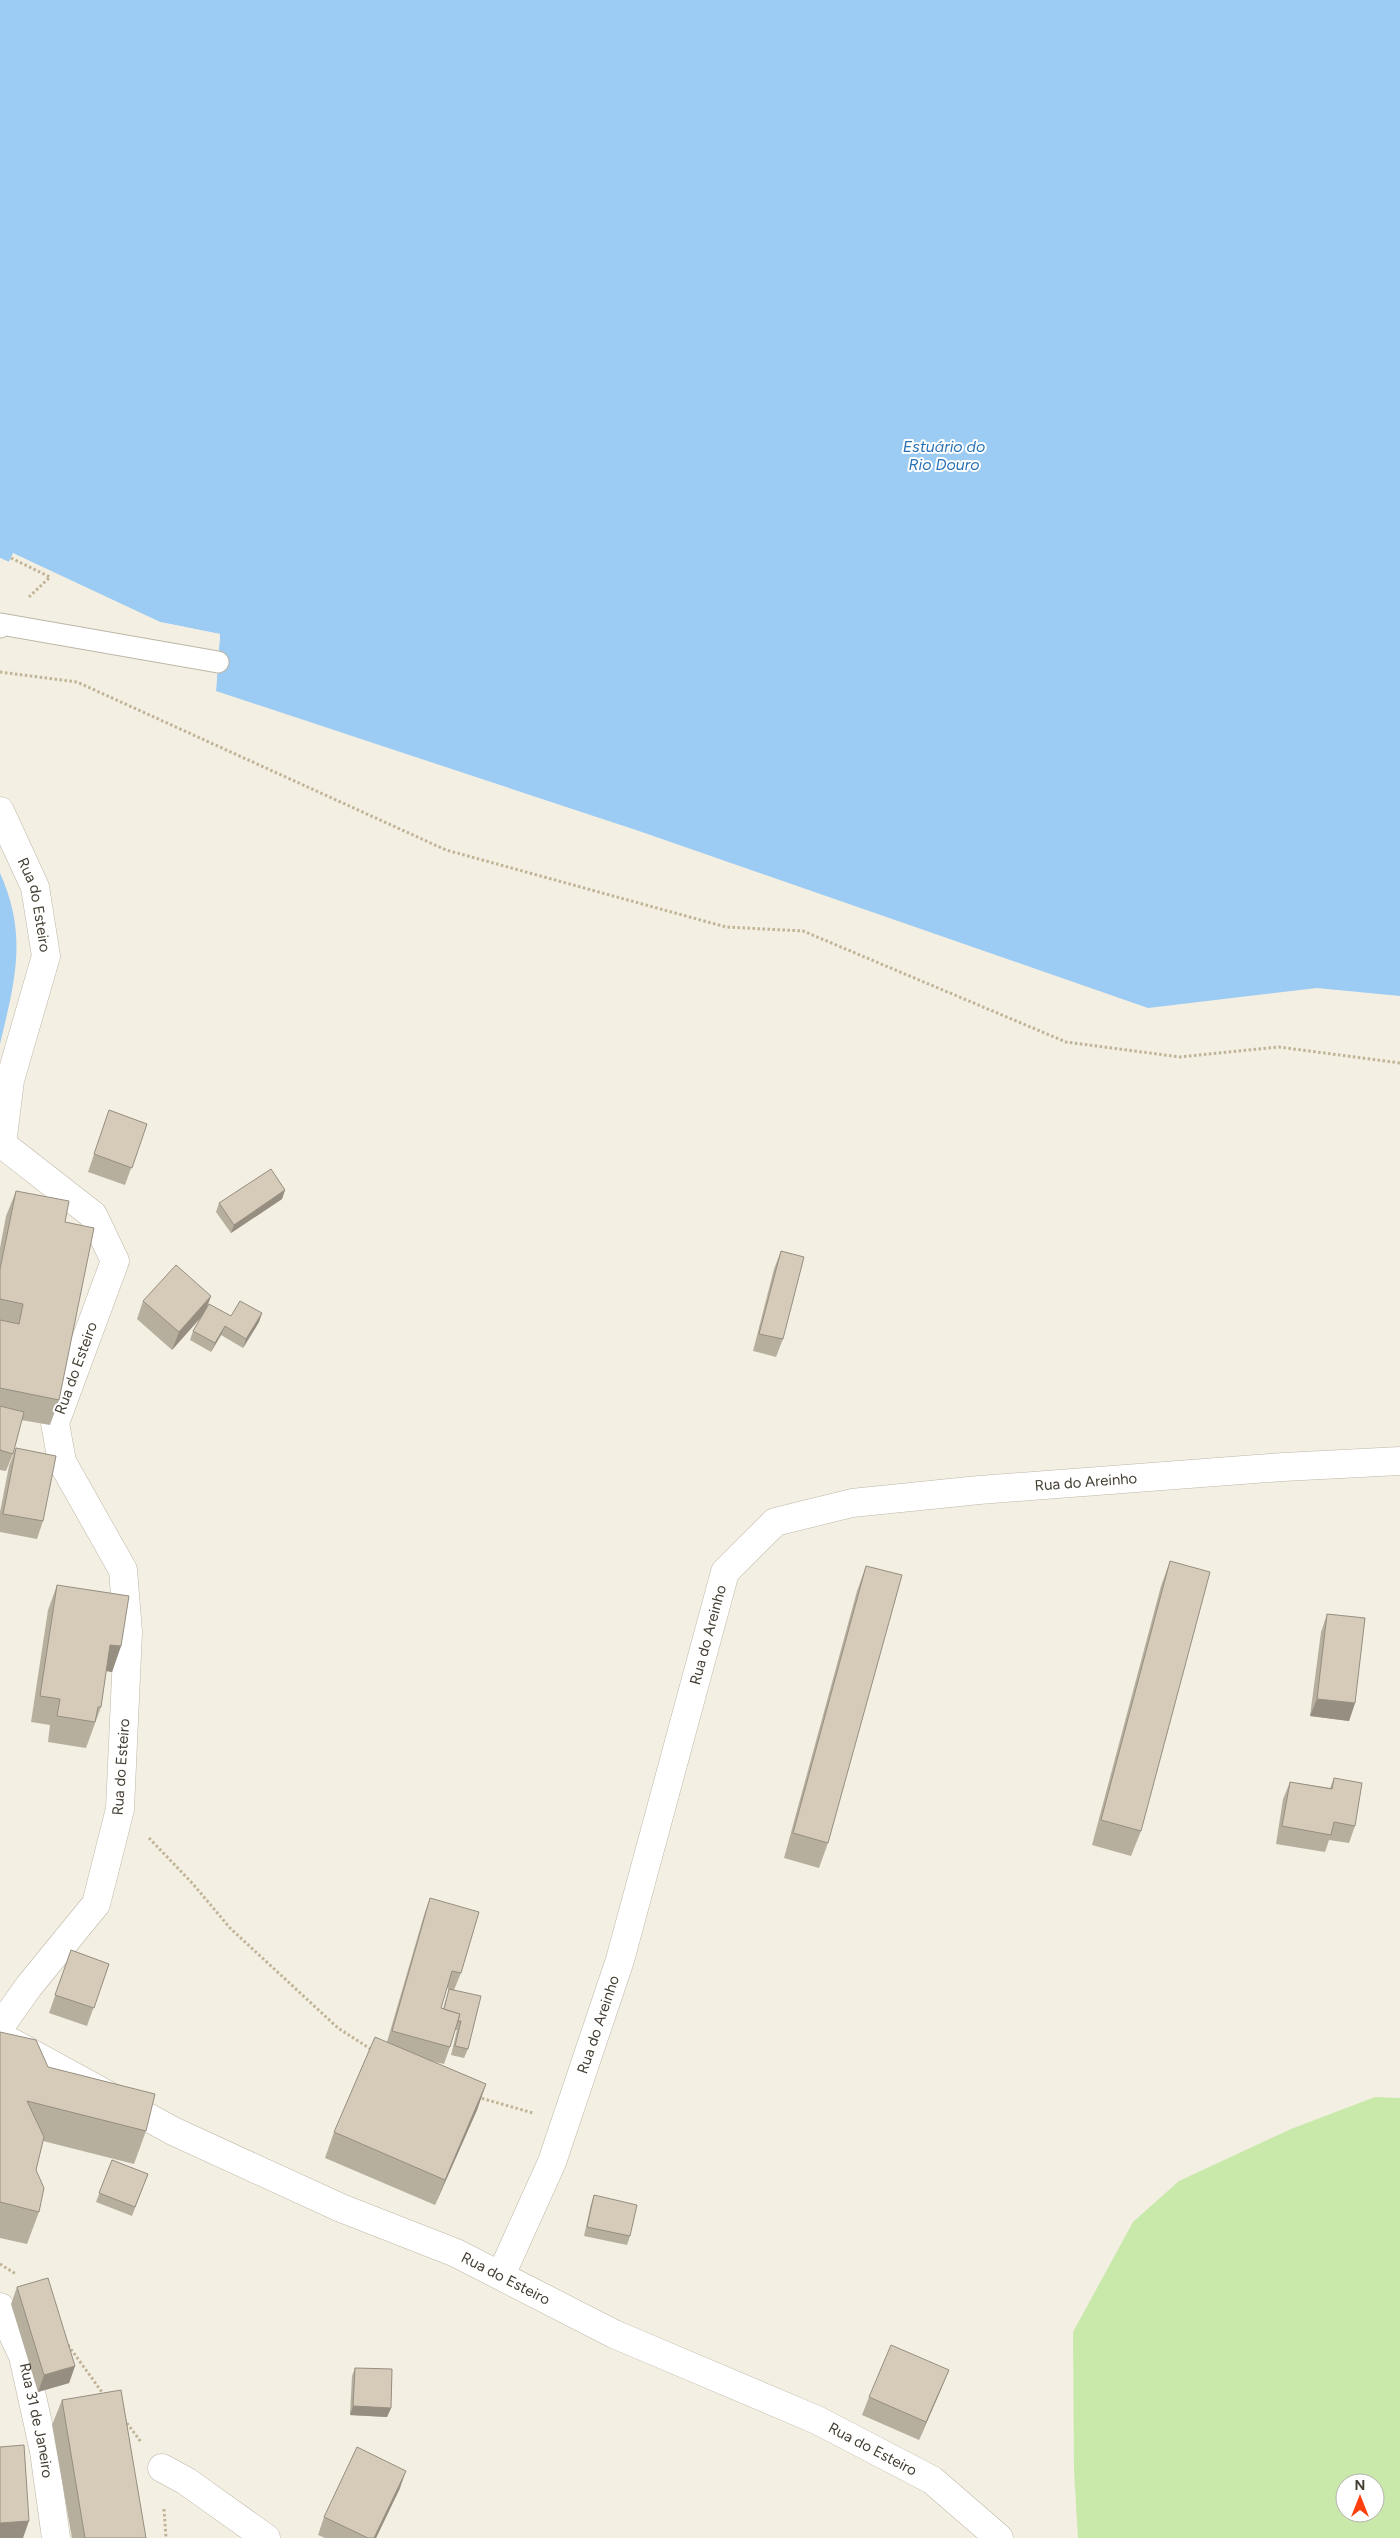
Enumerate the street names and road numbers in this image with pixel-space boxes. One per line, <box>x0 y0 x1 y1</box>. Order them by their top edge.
street label: Rua do Esteiro <box>14 855 54 954</box>
street label: Rua do Esteiro <box>51 1319 101 1417</box>
street label: Rua do Areinho <box>1034 1469 1138 1495</box>
street label: Rua do Areinho <box>686 1583 730 1687</box>
street label: Rua do Esteiro <box>109 1718 133 1816</box>
street label: Rua do Areinho <box>573 1973 623 2076</box>
street label: Rua do Esteiro <box>458 2248 553 2309</box>
street label: Rua 31 de Janeiro <box>16 2361 57 2479</box>
street label: Rua do Esteiro <box>825 2419 920 2480</box>

